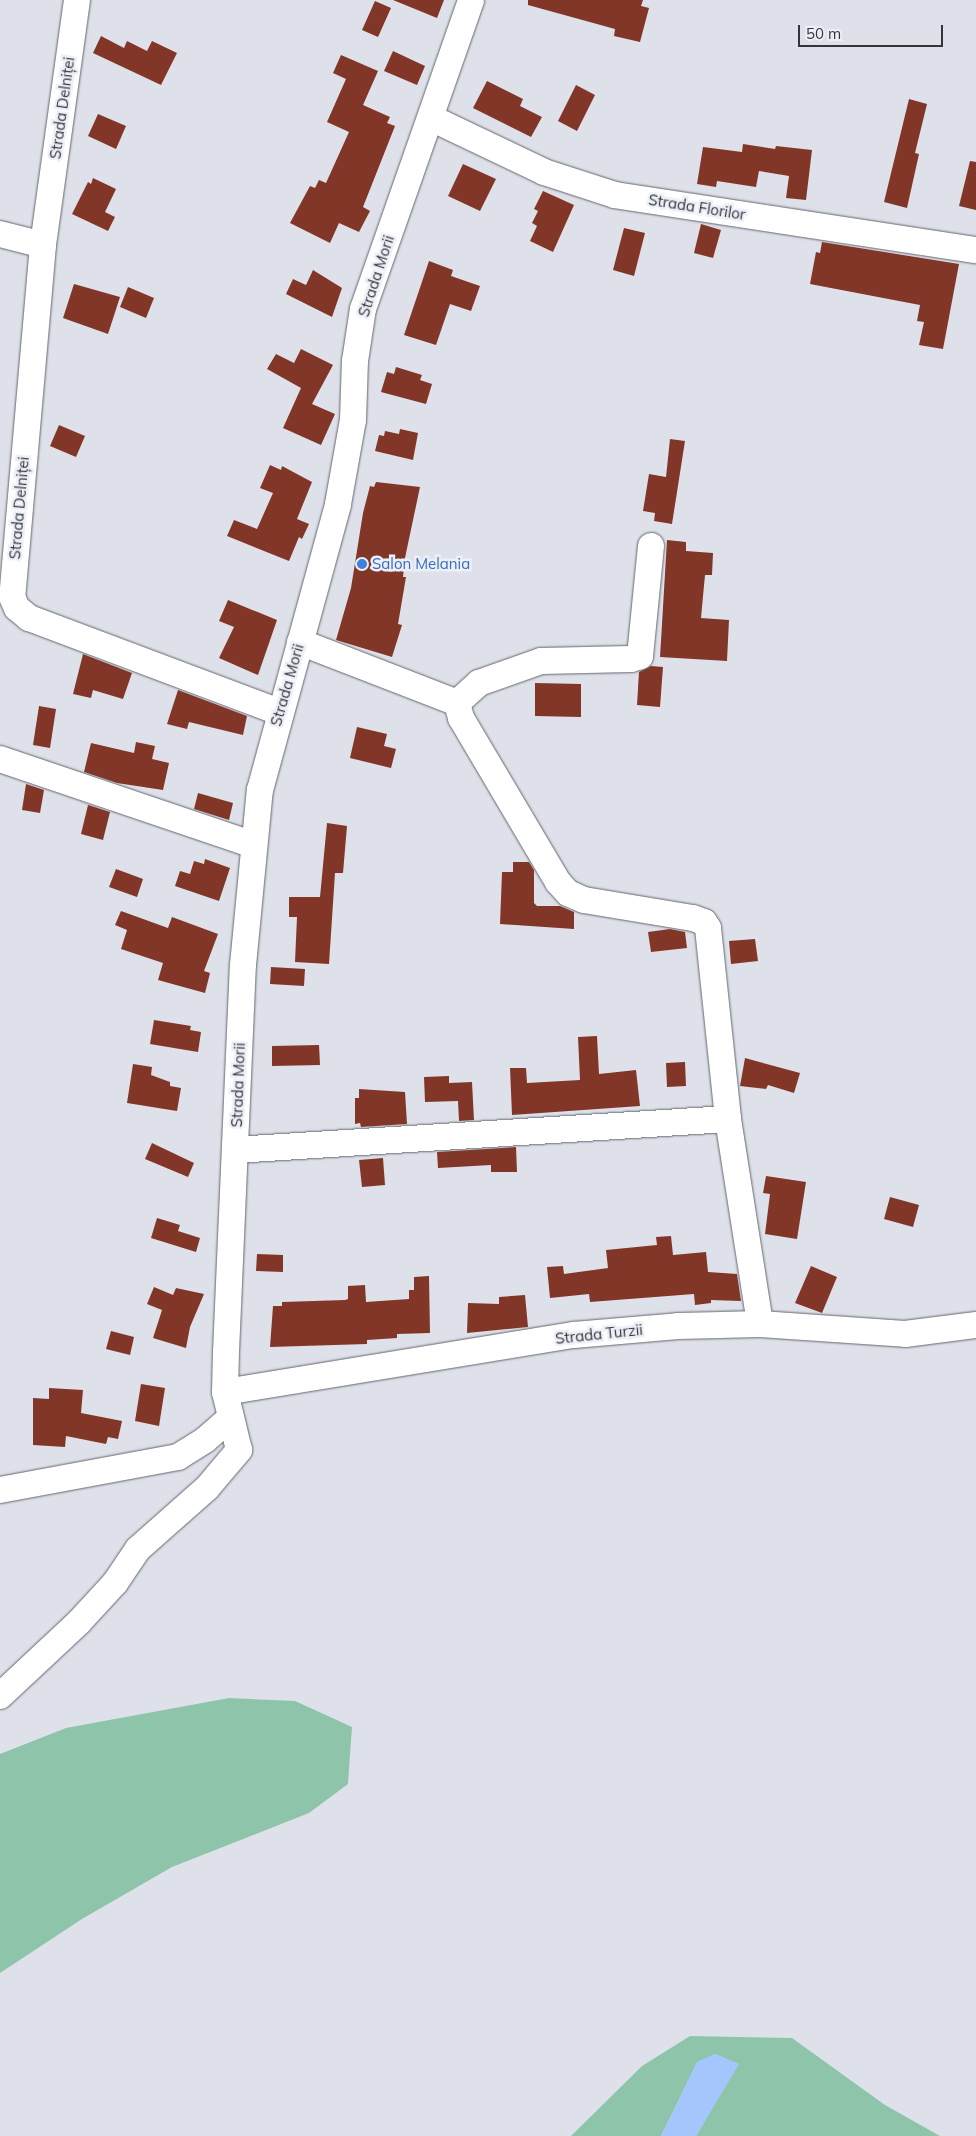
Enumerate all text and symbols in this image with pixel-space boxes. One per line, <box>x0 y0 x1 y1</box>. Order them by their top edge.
scale bar <box>801 15 946 47</box>
text: 50 m <box>806 24 841 43</box>
street label: Strada Delniței <box>46 56 78 160</box>
street label: Strada Florilor <box>647 190 747 224</box>
street label: Strada Morii <box>354 233 398 319</box>
street label: Strada Delniței <box>6 456 32 560</box>
place label: Salon Melania <box>372 555 470 573</box>
marker: Salon Melania <box>356 558 368 570</box>
street label: Strada Morii <box>267 642 307 728</box>
street label: Strada Morii <box>228 1042 248 1128</box>
street label: Strada Turzii <box>554 1320 644 1348</box>

